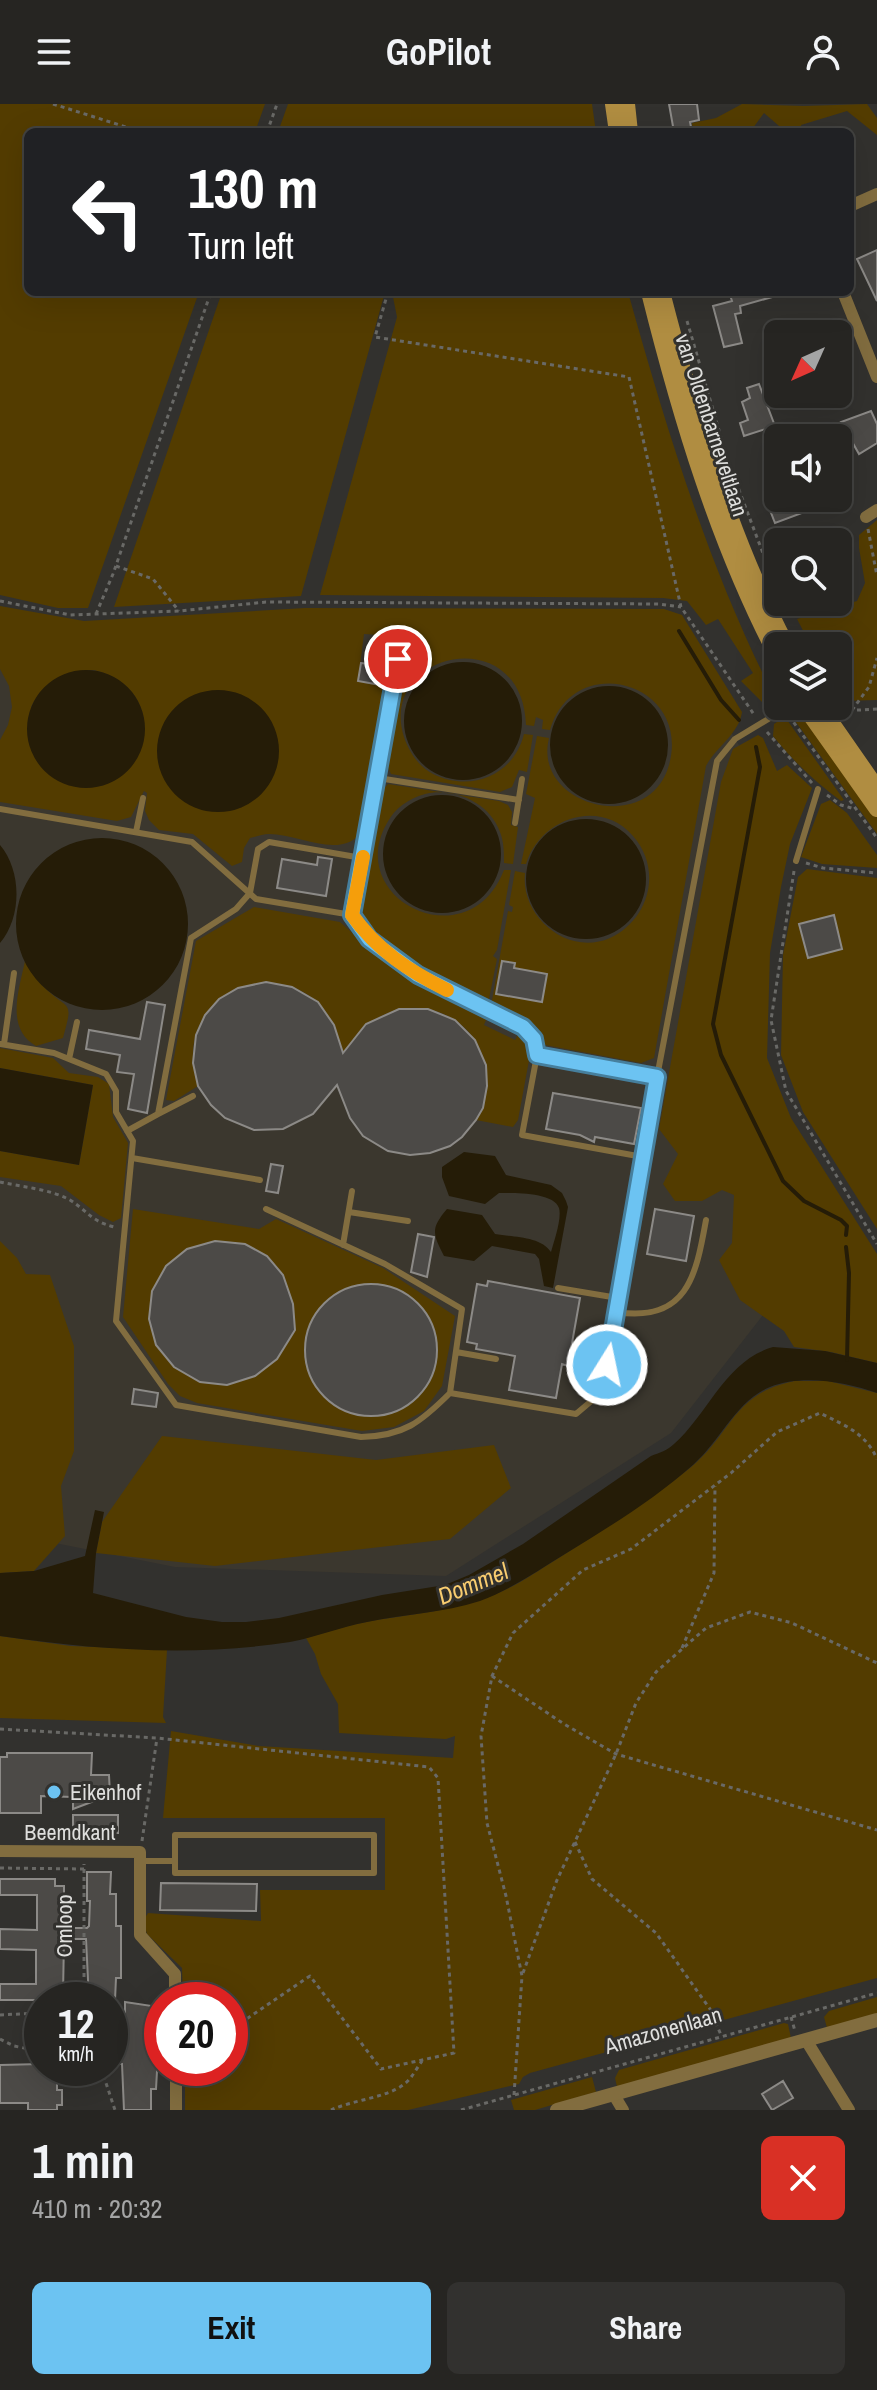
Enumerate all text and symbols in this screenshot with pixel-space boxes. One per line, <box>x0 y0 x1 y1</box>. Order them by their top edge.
text: GoPilot <box>386 28 491 76</box>
icon: menu <box>32 30 76 74</box>
icon: person <box>801 30 845 74</box>
text: 130 m <box>188 150 318 225</box>
icon: left <box>56 160 160 264</box>
text: Turn left <box>188 222 294 270</box>
north arrow <box>764 320 852 408</box>
map controls <box>764 320 852 720</box>
street label: van Oldenbarneveltlaan <box>668 330 756 520</box>
button: sound <box>764 424 852 512</box>
button: search <box>764 528 852 616</box>
pin <box>364 625 432 693</box>
button: layers <box>764 632 852 720</box>
icon: arrive <box>376 637 420 681</box>
position arrow <box>565 1323 649 1407</box>
water label: Dommel <box>433 1554 513 1612</box>
place label: Eikenhof <box>70 1777 142 1807</box>
marker: Eikenhof <box>45 1783 63 1801</box>
street label: Beemdkant <box>24 1817 116 1847</box>
street label: Omloop <box>49 1894 79 1958</box>
speed limit sign: 20 <box>144 1982 248 2086</box>
text: 12 <box>58 1997 94 2050</box>
street label: Amazonenlaan <box>600 1999 725 2061</box>
text: km/h <box>58 2040 94 2067</box>
text: 1 min <box>32 2128 135 2193</box>
button: close <box>761 2136 845 2220</box>
text: 410 m · 20:32 <box>32 2191 162 2226</box>
button: Exit <box>32 2282 431 2374</box>
button: Share <box>447 2282 845 2374</box>

